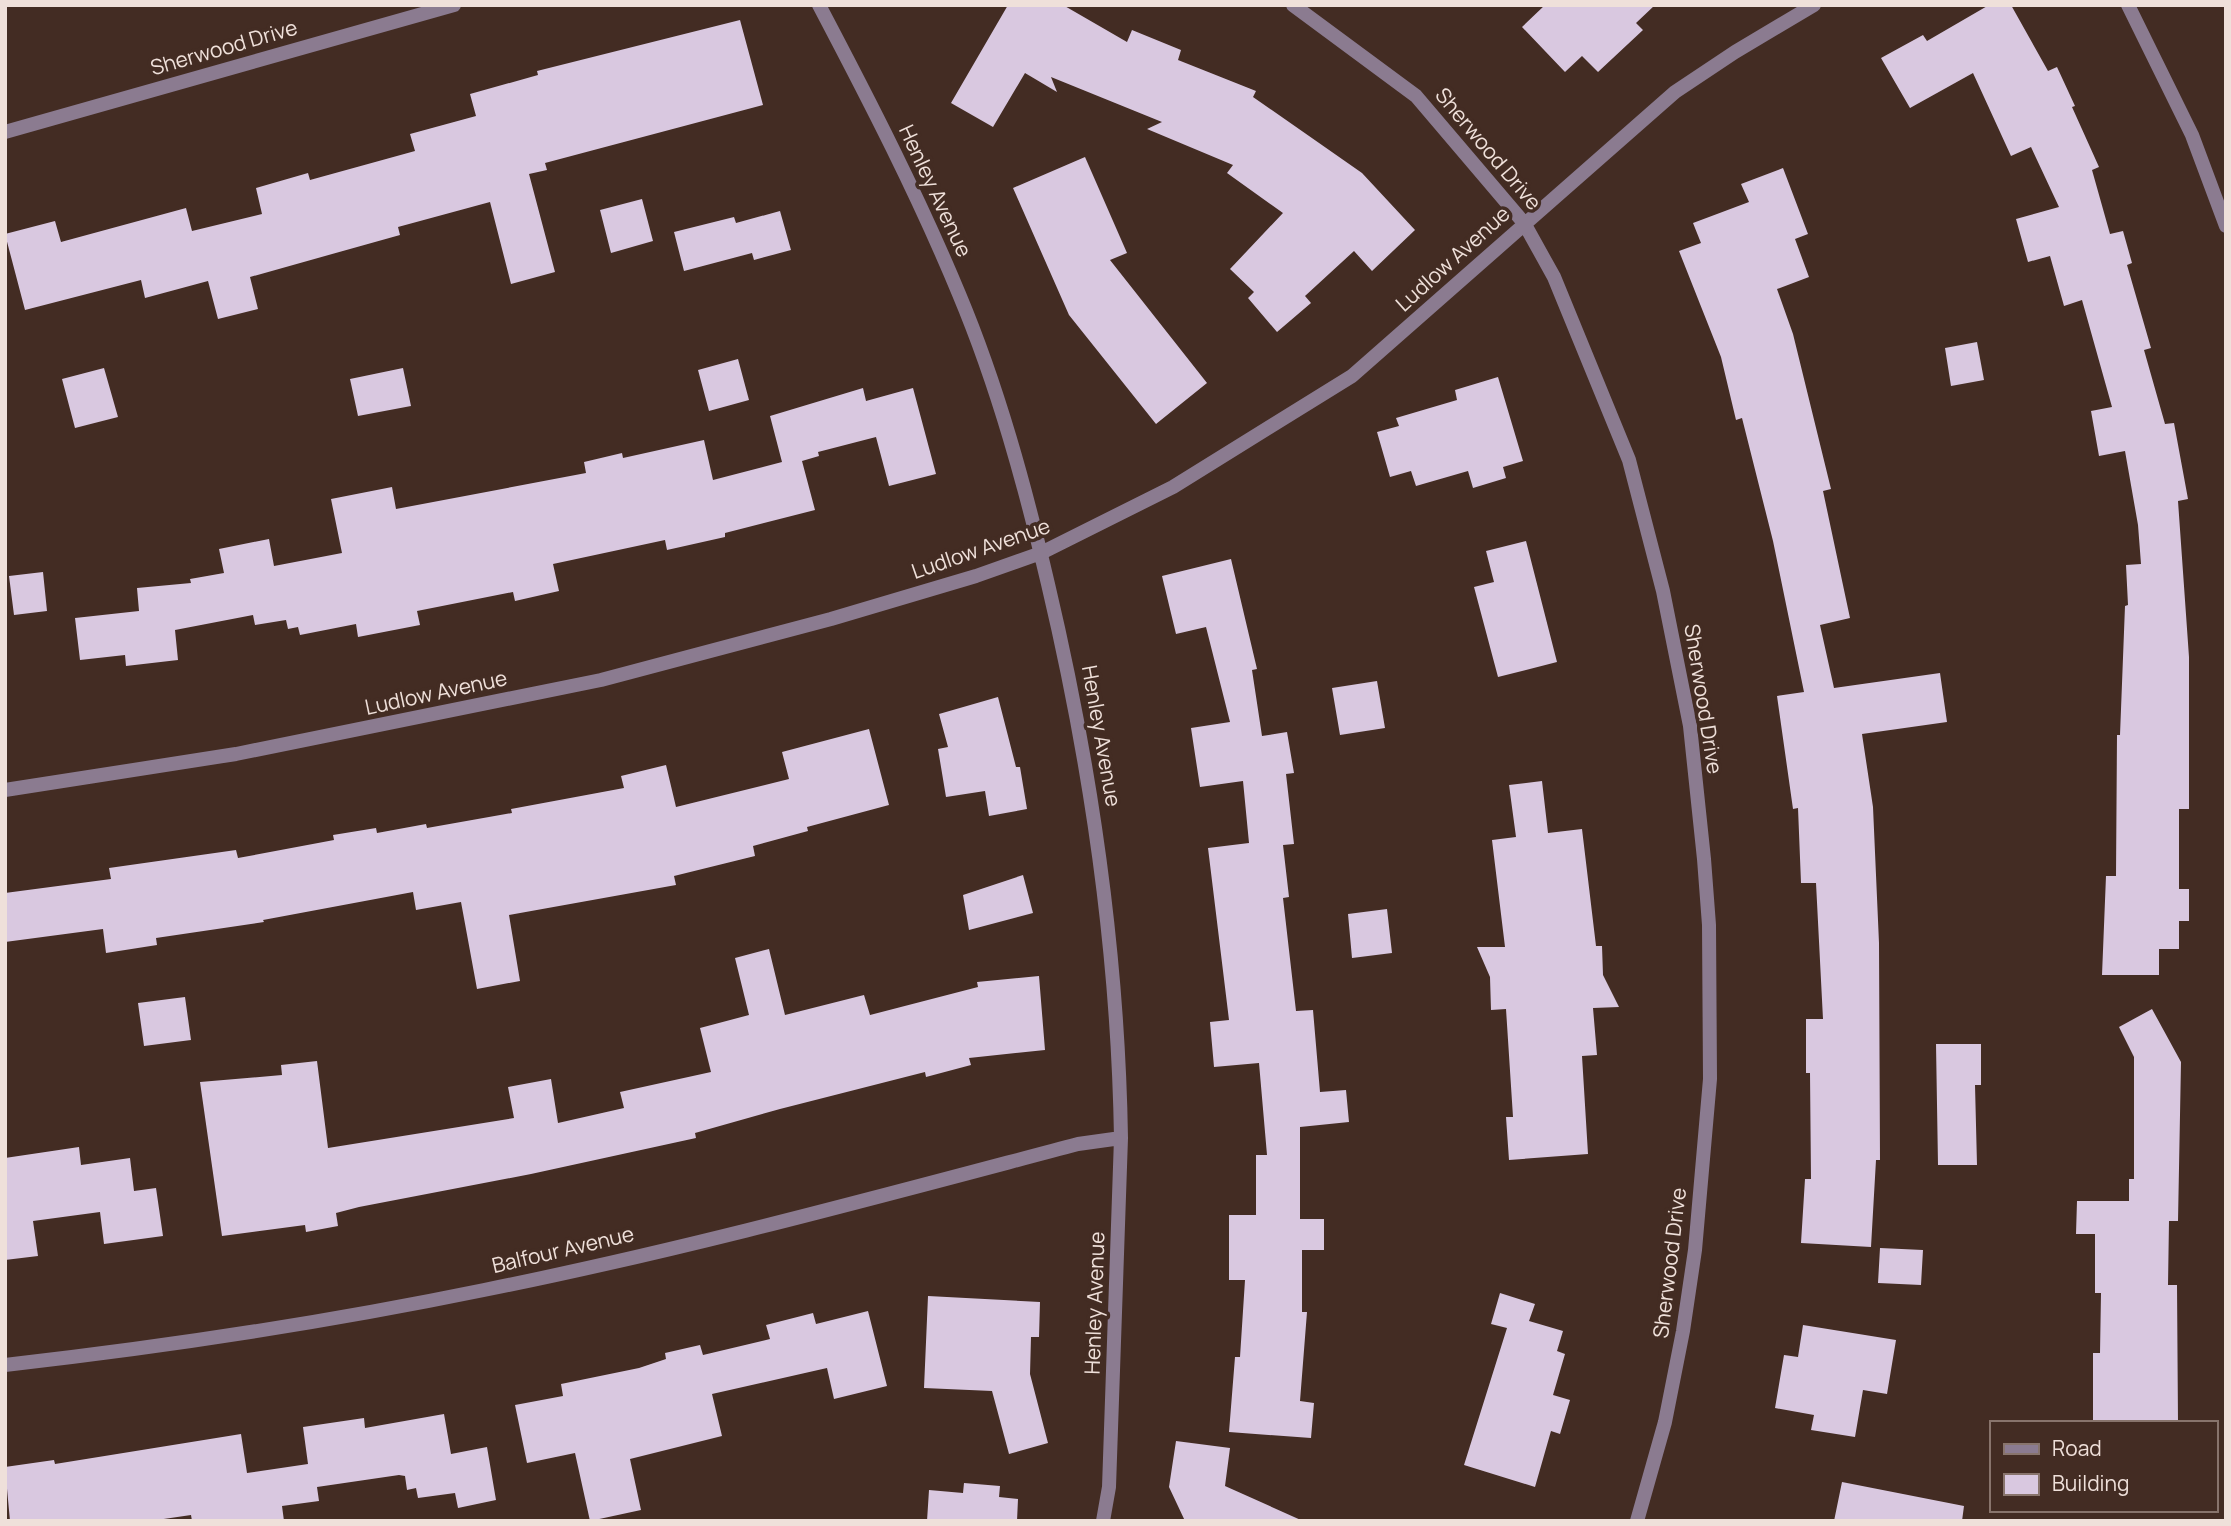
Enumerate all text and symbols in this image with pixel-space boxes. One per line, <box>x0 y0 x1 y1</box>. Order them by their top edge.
street label: Sherwood Drive <box>147 13 300 81</box>
street label: Sherwood Drive <box>1429 81 1548 215</box>
street label: Henley Avenue <box>893 120 979 261</box>
street label: Ludlow Avenue <box>1389 199 1515 317</box>
street label: Ludlow Avenue <box>908 511 1054 585</box>
street label: Sherwood Drive <box>1678 622 1730 776</box>
street label: Ludlow Avenue <box>362 663 510 721</box>
street label: Henley Avenue <box>1076 663 1128 809</box>
street label: Sherwood Drive <box>1646 1186 1692 1340</box>
street label: Balfour Avenue <box>489 1219 637 1279</box>
street label: Henley Avenue <box>1078 1231 1110 1375</box>
legend <box>1990 1421 2217 1512</box>
text: Road <box>2052 1434 2102 1462</box>
text: Building <box>2052 1469 2129 1497</box>

